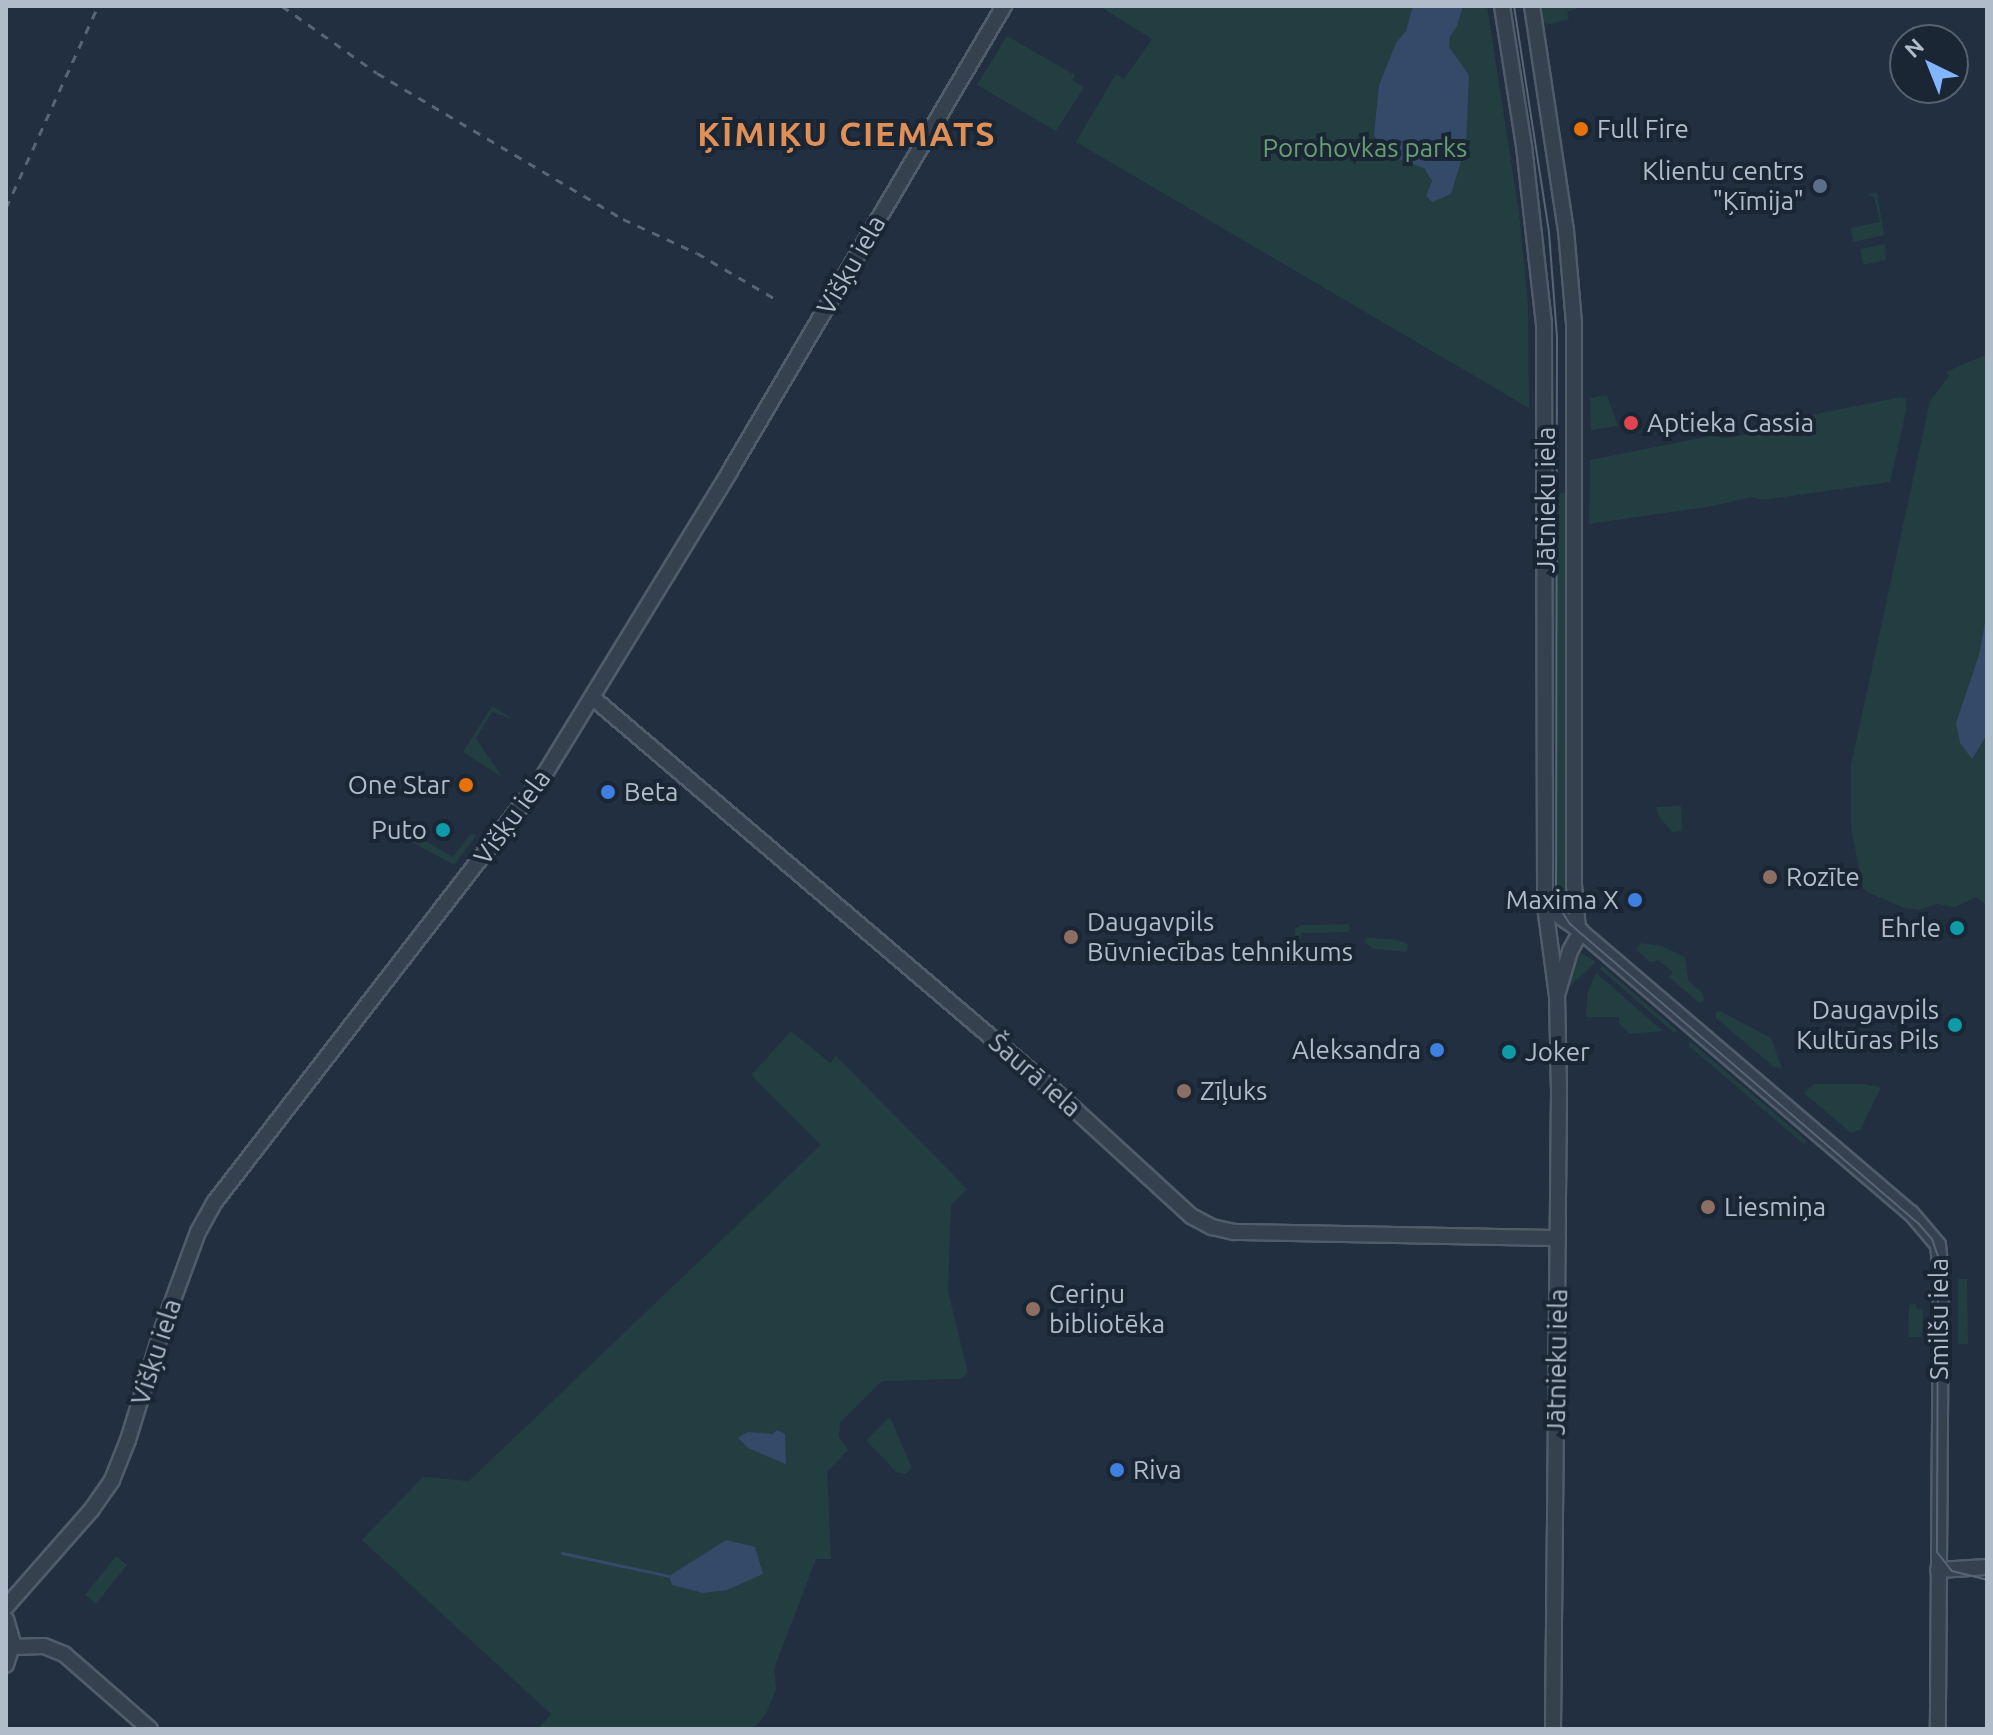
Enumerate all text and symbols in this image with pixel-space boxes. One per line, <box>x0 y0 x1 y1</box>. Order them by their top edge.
north arrow <box>1889 24 1969 104</box>
text: N <box>1899 33 1928 62</box>
place label: Full Fire <box>1597 113 1689 145</box>
district label: ĶĪMIĶU CIEMATS <box>697 114 997 154</box>
marker: Full Fire <box>1572 120 1590 138</box>
park label: Porohovkas parks <box>1263 132 1467 164</box>
place label: Klientu centrs "Ķīmija" <box>1642 155 1804 216</box>
marker: Klientu centrs "Ķīmija" <box>1811 177 1829 195</box>
street label: Višķu iela <box>810 210 892 320</box>
place label: Aptieka Cassia <box>1647 407 1814 439</box>
marker: Aptieka Cassia <box>1622 414 1640 432</box>
street label: Jātnieku iela <box>1530 427 1562 573</box>
street label: Višķu iela <box>467 763 557 871</box>
place label: One Star <box>348 769 450 801</box>
marker: One Star <box>457 776 475 794</box>
place label: Beta <box>624 776 678 808</box>
marker: Beta <box>599 783 617 801</box>
place label: Puto <box>371 814 427 846</box>
marker: Puto <box>434 821 452 839</box>
place label: Rozīte <box>1786 861 1860 893</box>
marker: Rozīte <box>1761 868 1779 886</box>
place label: Maxima X <box>1506 884 1619 916</box>
marker: Maxima X <box>1626 891 1644 909</box>
place label: Daugavpils Būvniecības tehnikums <box>1087 906 1353 968</box>
place label: Ehrle <box>1881 912 1941 944</box>
marker: Ehrle <box>1948 919 1966 937</box>
marker: Daugavpils Būvniecības tehnikums <box>1062 928 1080 946</box>
place label: Daugavpils Kultūras Pils <box>1796 994 1939 1056</box>
marker: Daugavpils Kultūras Pils <box>1946 1016 1964 1034</box>
street label: Šaurā iela <box>983 1027 1087 1123</box>
place label: Aleksandra <box>1292 1034 1421 1066</box>
place label: Joker <box>1525 1036 1590 1068</box>
marker: Aleksandra <box>1428 1041 1446 1059</box>
marker: Joker <box>1500 1043 1518 1061</box>
place label: Zīļuks <box>1200 1075 1267 1107</box>
marker: Zīļuks <box>1175 1082 1193 1100</box>
place label: Liesmiņa <box>1724 1191 1826 1223</box>
marker: Liesmiņa <box>1699 1198 1717 1216</box>
street label: Smilšu iela <box>1923 1258 1955 1380</box>
place label: Ceriņu bibliotēka <box>1049 1278 1165 1340</box>
street label: Jātnieku iela <box>1540 1288 1574 1436</box>
street label: Višķu iela <box>124 1295 188 1409</box>
marker: Ceriņu bibliotēka <box>1024 1300 1042 1318</box>
place label: Riva <box>1133 1454 1182 1486</box>
marker: Riva <box>1108 1461 1126 1479</box>

